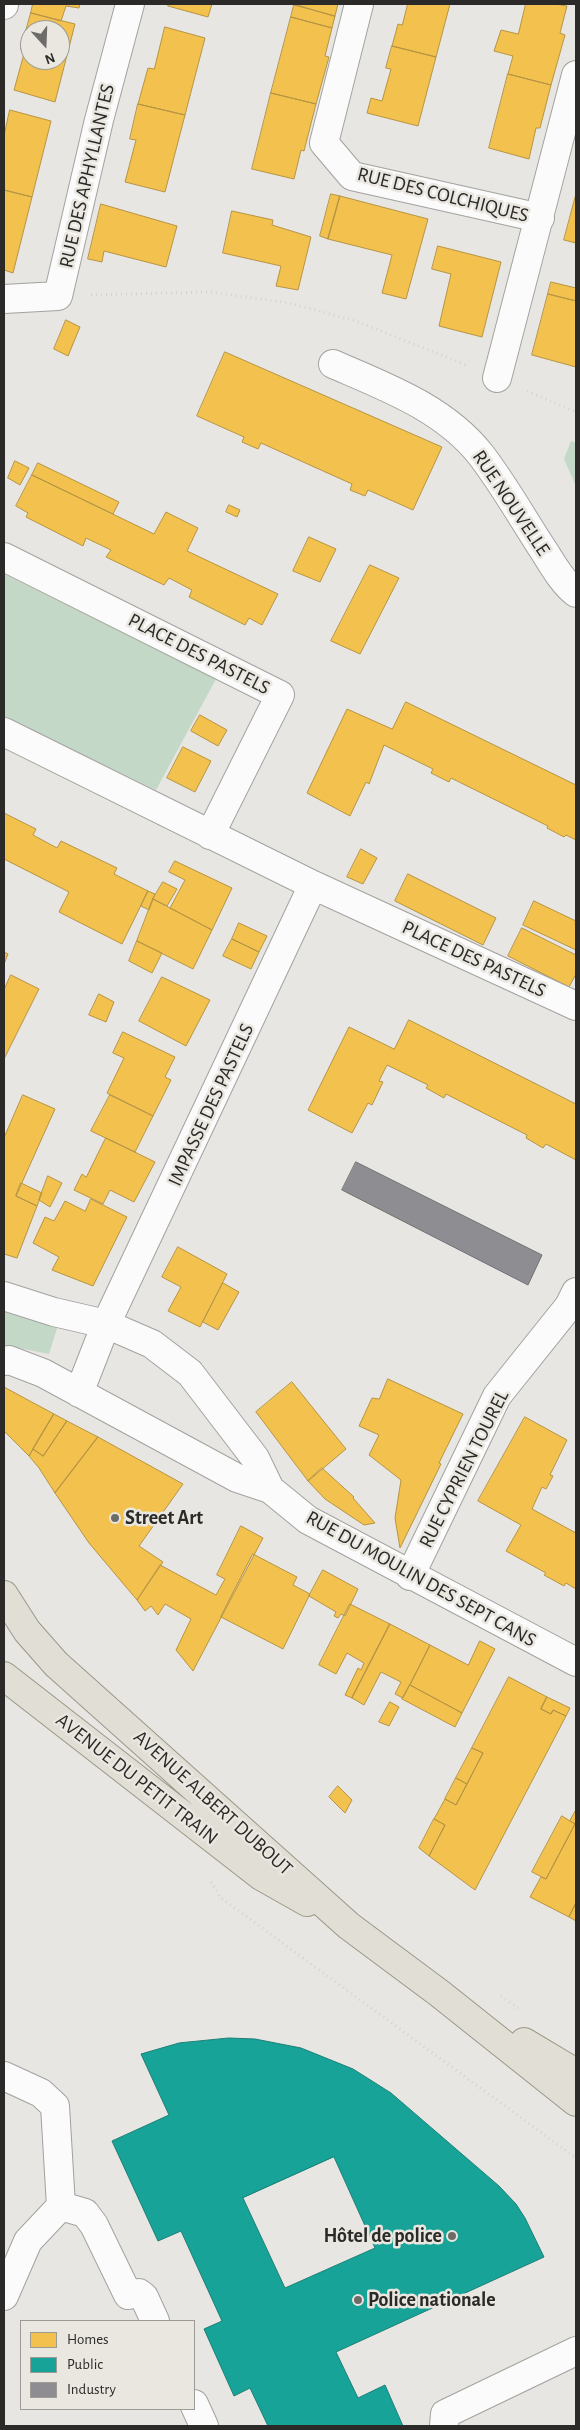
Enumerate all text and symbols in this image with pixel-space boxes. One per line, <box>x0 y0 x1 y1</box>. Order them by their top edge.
north arrow <box>20 20 70 70</box>
text: N <box>43 50 57 66</box>
street label: RUE DES APHYLLANTES <box>54 82 120 270</box>
street label: RUE DES COLCHIQUES <box>355 162 531 228</box>
street label: RUE NOUVELLE <box>467 446 555 560</box>
street label: PLACE DES PASTELS <box>124 608 274 700</box>
street label: PLACE DES PASTELS <box>398 915 550 1003</box>
street label: IMPASSE DES PASTELS <box>163 1020 259 1190</box>
street label: RUE CYPRIEN TOUREL <box>414 1386 514 1552</box>
place label: Street Art <box>125 1506 203 1530</box>
street label: RUE DU MOULIN DES SEPT CANS <box>302 1506 540 1652</box>
marker: Street Art <box>109 1512 121 1524</box>
street label: AVENUE DU PETIT TRAIN <box>51 1708 223 1850</box>
street label: AVENUE ALBERT DUBOUT <box>128 1725 298 1881</box>
place label: Hôtel de police <box>324 2224 442 2248</box>
marker: Hôtel de police <box>446 2230 458 2242</box>
place label: Police nationale <box>368 2288 496 2312</box>
marker: Police nationale <box>352 2294 364 2306</box>
legend <box>20 2320 195 2410</box>
text: Homes <box>67 2332 109 2347</box>
text: Public <box>67 2357 103 2372</box>
text: Industry <box>67 2382 116 2397</box>

